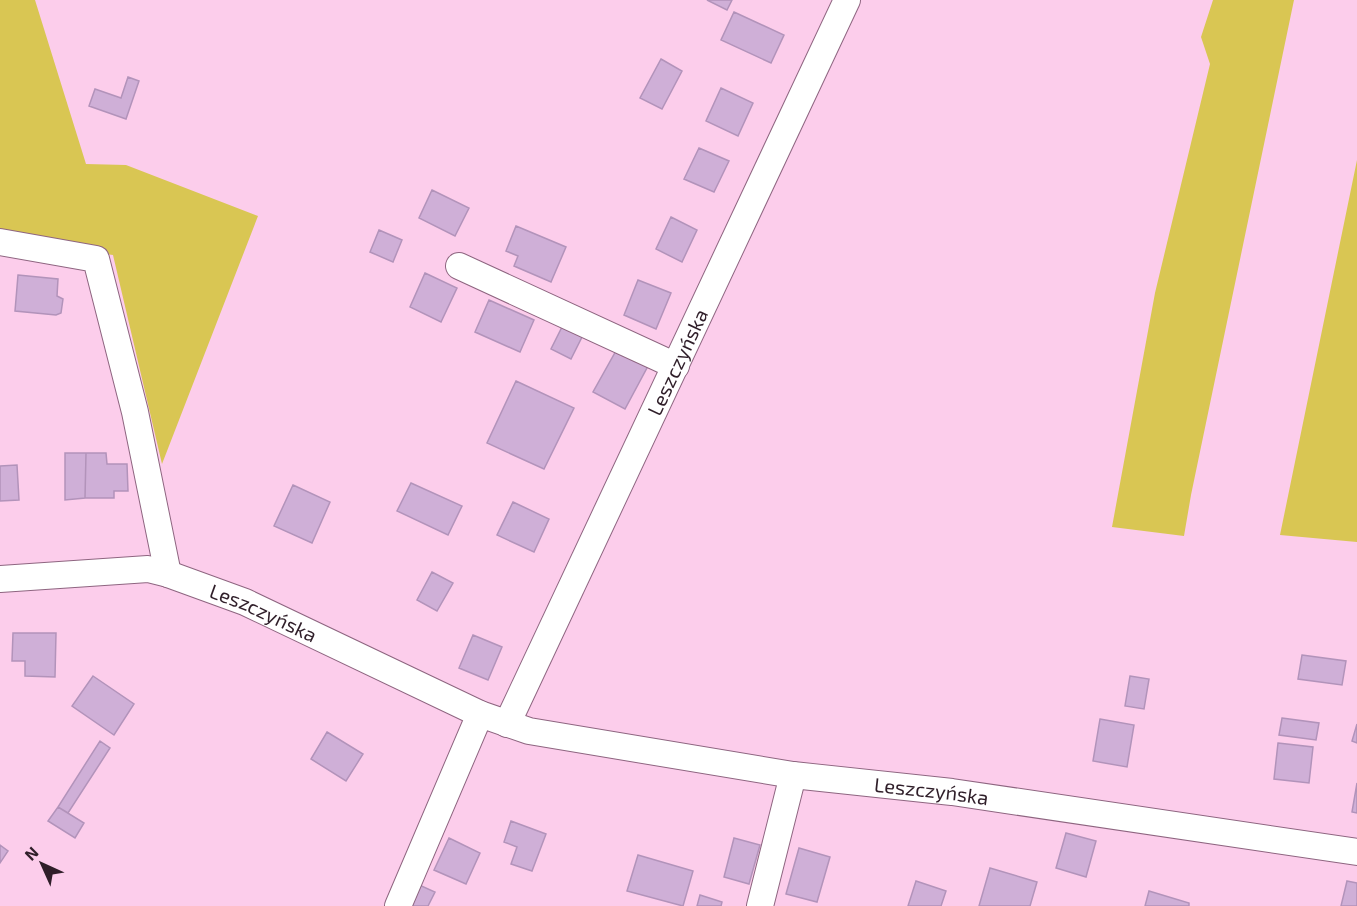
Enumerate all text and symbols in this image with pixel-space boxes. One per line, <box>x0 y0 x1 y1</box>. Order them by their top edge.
street label: Leszczyńska <box>642 305 712 419</box>
street label: Leszczyńska <box>207 578 321 647</box>
street label: Leszczyńska <box>873 772 990 809</box>
north arrow <box>12 834 72 894</box>
text: N <box>20 842 42 864</box>

